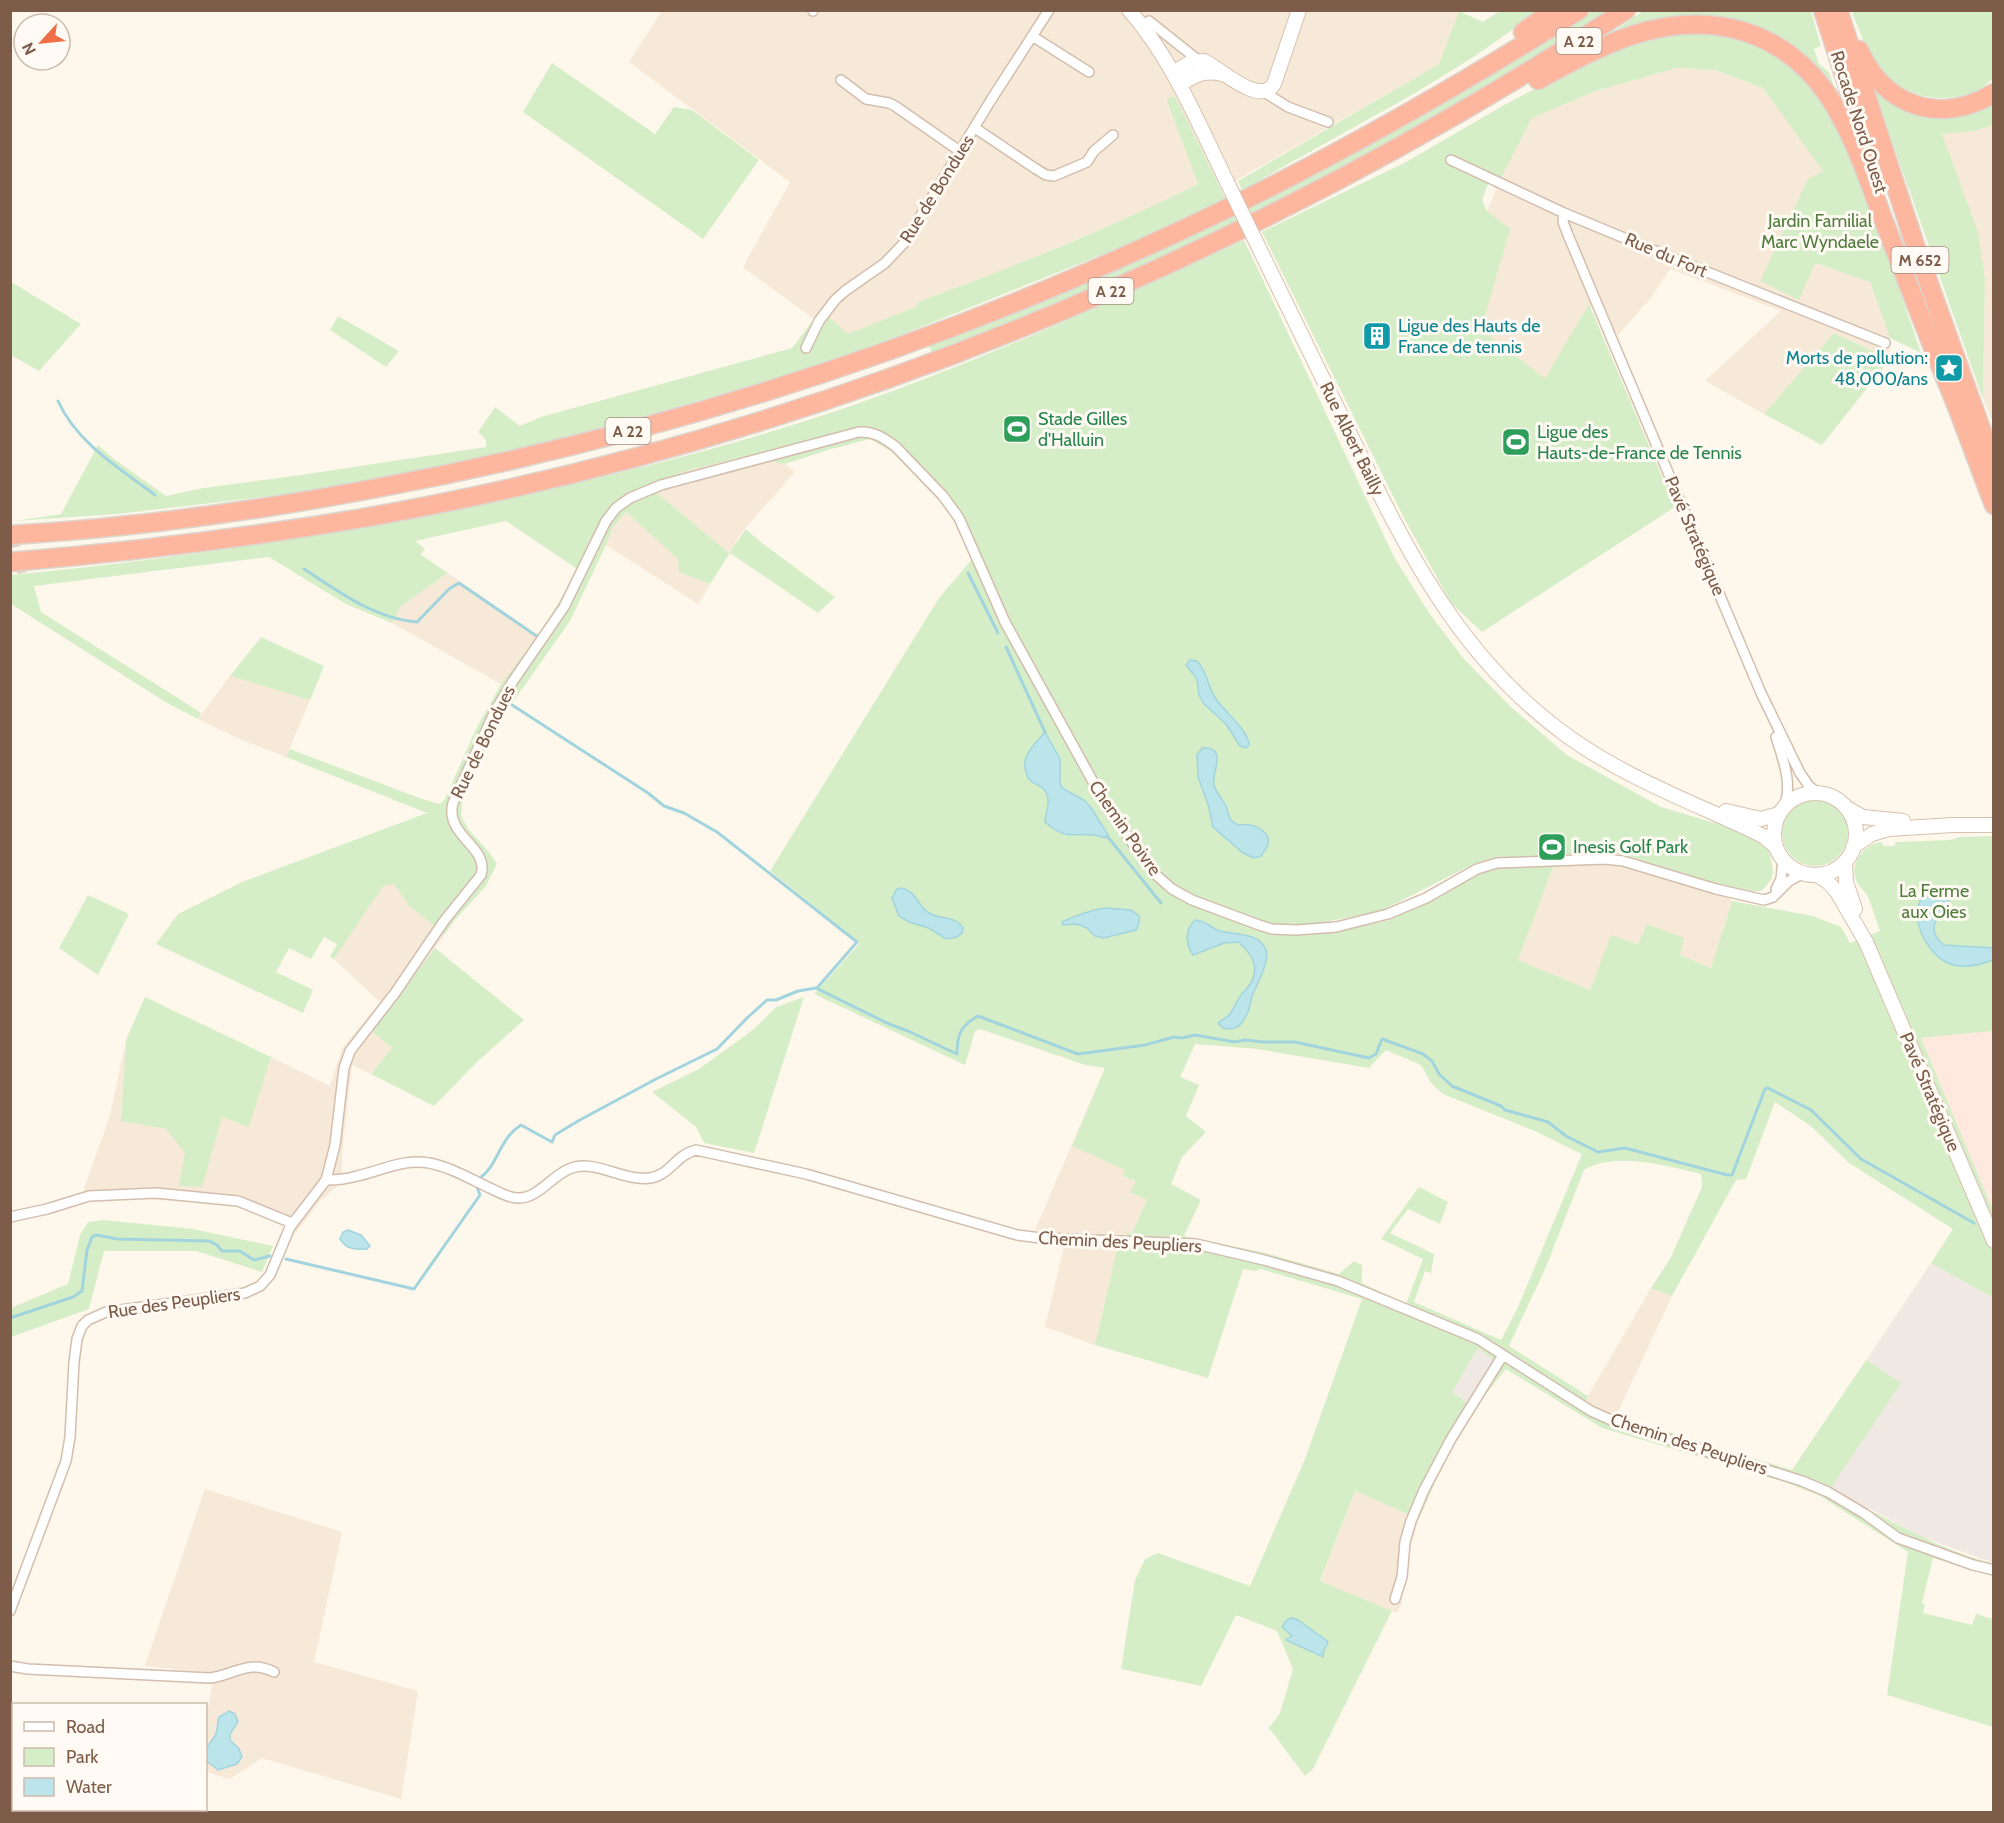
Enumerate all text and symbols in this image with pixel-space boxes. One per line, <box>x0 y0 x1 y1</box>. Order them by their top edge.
north arrow <box>12 12 72 72</box>
road number: A 22 <box>1556 28 1602 54</box>
text: N <box>18 39 40 58</box>
street label: Rocade Nord Ouest <box>1826 48 1892 196</box>
street label: Rue de Bondues <box>895 131 979 247</box>
park label: Jardin Familial Marc Wyndaele <box>1761 210 1879 253</box>
street label: Rue du Fort <box>1622 228 1710 282</box>
road number: M 652 <box>1892 247 1948 273</box>
road number: A 22 <box>1088 278 1134 304</box>
place label: Ligue des Hauts de France de tennis <box>1398 315 1541 358</box>
building icon: Ligue des Hauts de France de tennis <box>1361 320 1393 352</box>
place label: Morts de pollution: 48,000/ans <box>1786 347 1928 390</box>
place icon: Morts de pollution: 48,000/ans <box>1933 352 1965 384</box>
street label: Rue Albert Bailly <box>1315 378 1389 500</box>
place label: Stade Gilles d'Halluin <box>1038 408 1127 451</box>
sports icon: Stade Gilles d'Halluin <box>1001 413 1033 445</box>
road number: A 22 <box>606 418 650 444</box>
place label: Ligue des Hauts-de-France de Tennis <box>1537 421 1742 464</box>
sports icon: Ligue des Hauts-de-France de Tennis <box>1500 426 1532 458</box>
street label: Pavé Stratégique <box>1660 473 1730 599</box>
street label: Rue de Bondues <box>446 682 520 802</box>
street label: Chemin Poivre <box>1084 776 1166 880</box>
sports icon: Inesis Golf Park <box>1536 831 1568 863</box>
place label: Inesis Golf Park <box>1573 836 1689 858</box>
park label: La Ferme aux Oies <box>1899 880 1969 923</box>
street label: Pavé Stratégique <box>1895 1029 1965 1155</box>
street label: Chemin des Peupliers <box>1038 1227 1202 1257</box>
street label: Rue des Peupliers <box>107 1283 241 1323</box>
street label: Chemin des Peupliers <box>1608 1408 1770 1480</box>
legend <box>12 1703 207 1811</box>
text: Road <box>66 1716 105 1738</box>
text: Park <box>66 1746 99 1768</box>
text: Water <box>66 1776 112 1798</box>

